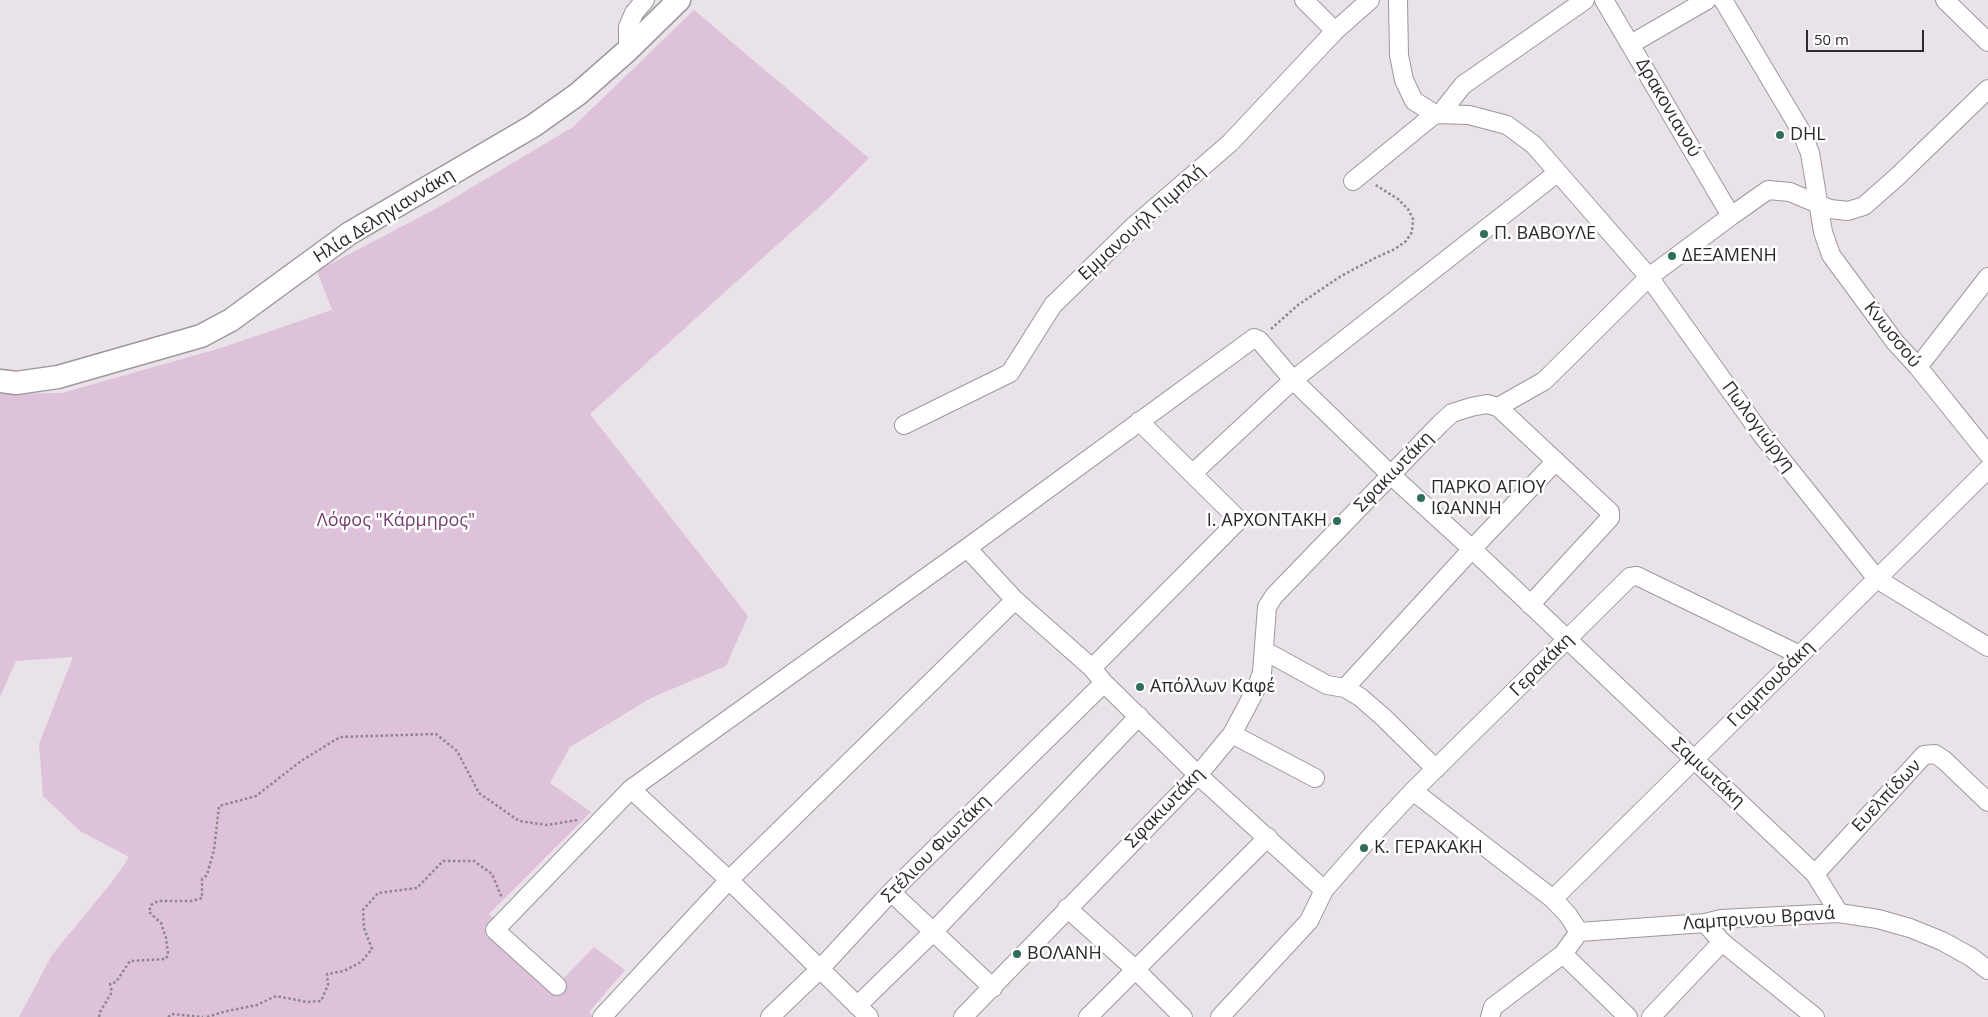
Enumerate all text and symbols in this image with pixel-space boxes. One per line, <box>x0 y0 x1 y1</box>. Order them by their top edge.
scale bar <box>1808 20 1926 52</box>
text: 50 m <box>1814 29 1849 49</box>
street label: Δρακονιανού <box>1631 55 1705 161</box>
place label: DHL <box>1790 124 1826 146</box>
marker: DHL <box>1774 129 1786 141</box>
street label: Εµµανουήλ Πιµπλή <box>1074 160 1210 286</box>
street label: Ηλία Δεληγιαννάκη <box>310 164 458 268</box>
place label: Π. ΒΑΒΟΥΛΕ <box>1494 223 1596 245</box>
marker: Π. ΒΑΒΟΥΛΕ <box>1478 228 1490 240</box>
place label: ΔΕΞΑΜΕΝΗ <box>1682 245 1777 267</box>
marker: ΔΕΞΑΜΕΝΗ <box>1666 250 1678 262</box>
street label: Κνωσσού <box>1859 298 1925 372</box>
street label: Πωλογιώργη <box>1717 377 1799 477</box>
street label: Σφακιωτάκη <box>1350 427 1438 517</box>
place label: ΠΑΡΚΟ ΑΓΙΟΥ ΙΩΑΝΝΗ <box>1431 477 1546 520</box>
marker: ΠΑΡΚΟ ΑΓΙΟΥ ΙΩΑΝΝΗ <box>1415 492 1427 504</box>
park label: Λόφος "Κάρμηρος" <box>317 510 475 532</box>
place label: Ι. ΑΡΧΟΝΤΑΚΗ <box>1207 510 1327 532</box>
marker: Ι. ΑΡΧΟΝΤΑΚΗ <box>1331 515 1343 527</box>
street label: Γερακάκη <box>1506 629 1578 701</box>
street label: Γιαμπουδάκη <box>1723 636 1819 732</box>
place label: Απόλλων Καφέ <box>1150 676 1275 698</box>
marker: Απόλλων Καφέ <box>1134 681 1146 693</box>
street label: Σαμιωτάκη <box>1667 734 1749 812</box>
street label: Ευελπίδων <box>1848 755 1926 837</box>
street label: Σφακιωτάκη <box>1121 763 1209 853</box>
street label: Στέλιου Φιωτάκη <box>877 790 995 908</box>
place label: Κ. ΓΕΡΑΚΑΚΗ <box>1374 837 1483 859</box>
marker: Κ. ΓΕΡΑΚΑΚΗ <box>1358 842 1370 854</box>
street label: Λαμπρινου Βρανά <box>1682 903 1836 935</box>
place label: ΒΟΛΑΝΗ <box>1027 943 1102 965</box>
marker: ΒΟΛΑΝΗ <box>1011 948 1023 960</box>

